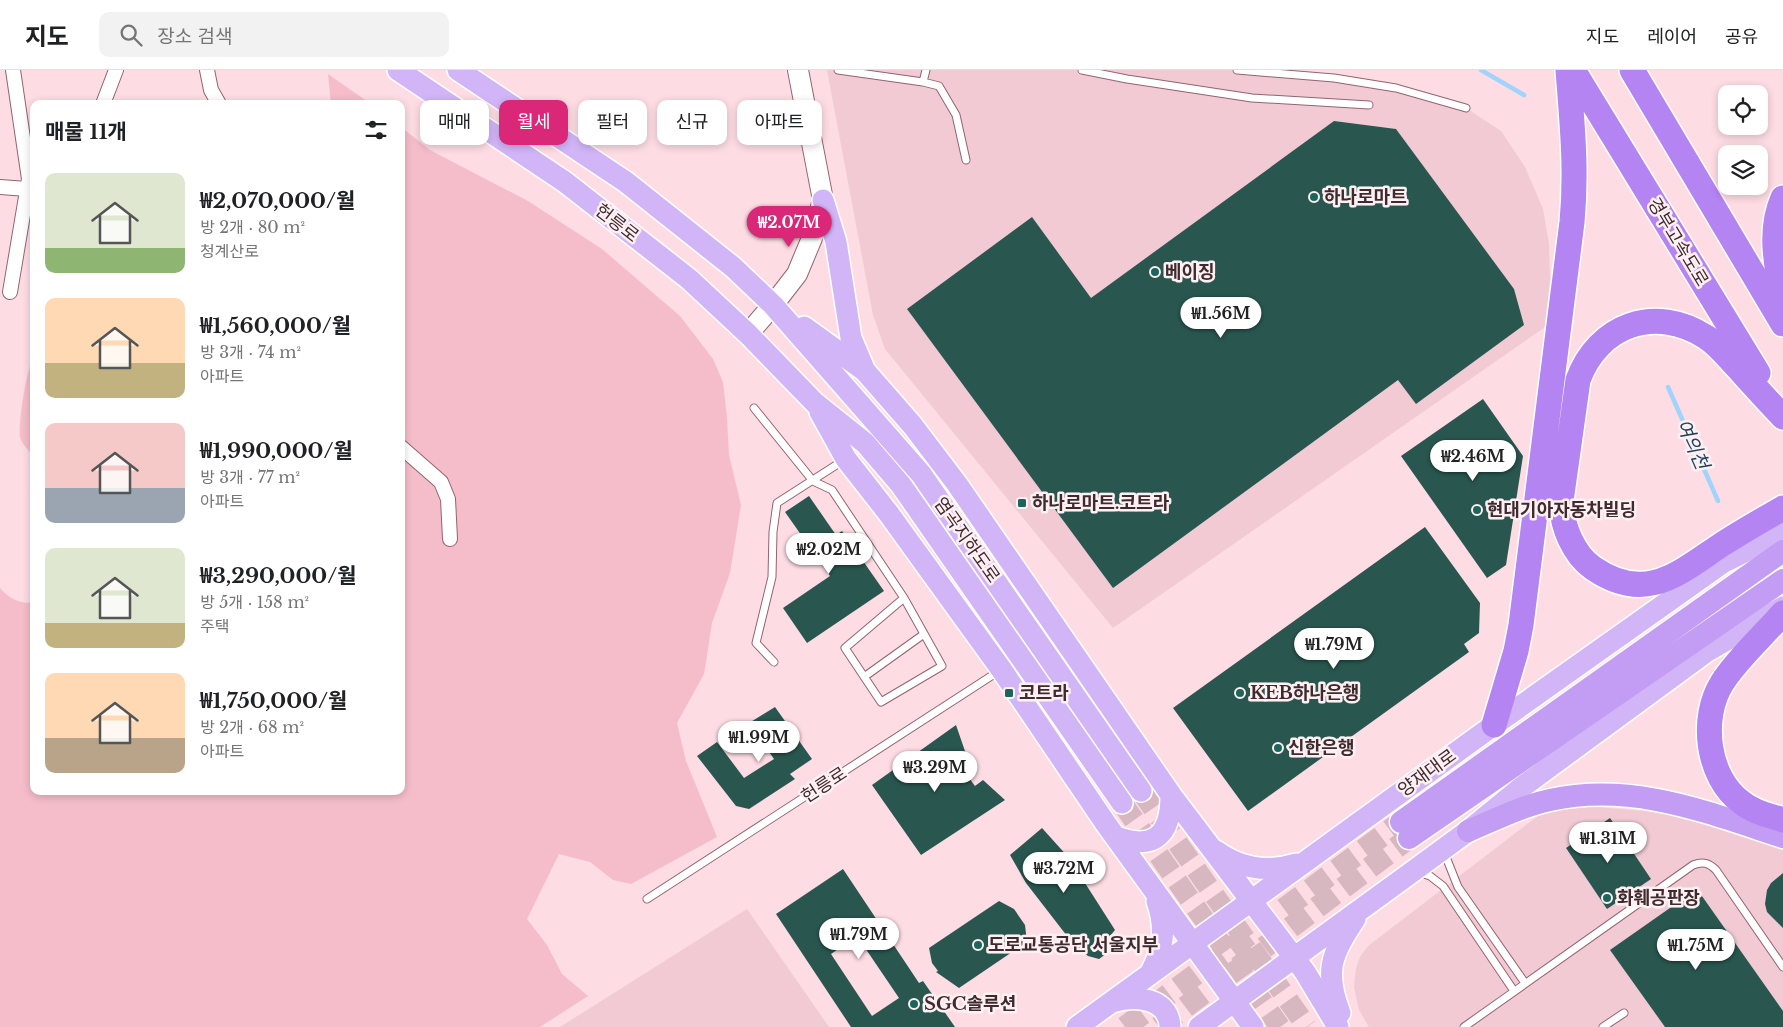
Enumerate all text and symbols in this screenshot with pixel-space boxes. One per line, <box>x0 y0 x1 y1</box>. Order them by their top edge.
search box <box>99 12 449 57</box>
icon: search <box>117 21 145 49</box>
text: 지도 <box>25 22 69 51</box>
text: 장소 검색 <box>157 25 233 48</box>
text: 지도 <box>1586 26 1619 48</box>
text: 레이어 <box>1647 26 1697 48</box>
text: 공유 <box>1725 26 1758 48</box>
map controls <box>1718 85 1768 195</box>
button: locate <box>1718 85 1768 135</box>
chip: 매매 <box>420 100 489 145</box>
chip: 월세 <box>499 100 568 145</box>
chip: 필터 <box>578 100 647 145</box>
chip: 신규 <box>657 100 727 145</box>
chip: 아파트 <box>737 100 822 145</box>
icon: filters <box>362 116 390 144</box>
text: 매물 11개 <box>45 119 127 145</box>
button: layers <box>1718 145 1768 195</box>
place label: 하나로마트 <box>1324 186 1407 208</box>
text: ₩2,070,000/월 <box>200 188 355 214</box>
marker: 하나로마트 <box>1308 191 1320 203</box>
icon: home <box>85 193 145 253</box>
street label: 경부고속도로 <box>1643 194 1713 290</box>
street label: 헌릉로 <box>591 199 643 247</box>
pin: ₩2.07M <box>748 206 830 248</box>
text: ₩2.07M <box>758 212 820 232</box>
text: 방 2개 · 80 m² <box>200 217 305 237</box>
text: 청계산로 <box>200 241 259 261</box>
place label: 베이징 <box>1165 261 1215 283</box>
marker: 베이징 <box>1149 266 1161 278</box>
pin: ₩1.56M <box>1180 296 1262 339</box>
text: ₩1.56M <box>1191 303 1251 323</box>
text: ₩1,560,000/월 <box>200 313 351 339</box>
icon: home <box>85 318 145 378</box>
text: 방 3개 · 74 m² <box>200 342 301 362</box>
text: 아파트 <box>200 366 244 386</box>
water label: 여의천 <box>1671 416 1714 474</box>
text: ₩1,990,000/월 <box>200 438 353 464</box>
pin: ₩2.46M <box>1432 440 1514 482</box>
icon: home <box>85 443 145 503</box>
text: ₩2.46M <box>1441 446 1505 466</box>
text: 방 3개 · 77 m² <box>200 467 300 487</box>
text: 아파트 <box>200 491 244 511</box>
place label: 하나로마트.코트라 <box>1032 492 1170 514</box>
street label: 염곡지하도로 <box>929 493 1005 587</box>
marker: 하나로마트.코트라 <box>1016 497 1028 509</box>
place label: 현대기아자동차빌딩 <box>1487 499 1636 521</box>
marker: 현대기아자동차빌딩 <box>1471 504 1483 516</box>
pin: ₩2.02M <box>788 532 870 575</box>
text: ₩2.02M <box>797 539 861 559</box>
text: ₩3,290,000/월 <box>200 563 357 589</box>
icon: home <box>85 568 145 628</box>
text: 방 5개 · 158 m² <box>200 592 309 612</box>
text: 주택 <box>200 616 229 636</box>
pin: ₩1.79M <box>1293 628 1375 670</box>
text: ₩1.79M <box>1305 634 1363 654</box>
place label: 코트라 <box>1019 682 1069 704</box>
place label: KEB하나은행 <box>1250 682 1359 704</box>
marker: 코트라 <box>1003 687 1015 699</box>
marker: KEB하나은행 <box>1234 687 1246 699</box>
text: ₩1,750,000/월 <box>200 688 347 714</box>
icon: home <box>85 693 145 753</box>
text: 방 2개 · 68 m² <box>200 717 304 737</box>
pin: ₩1.99M <box>718 720 800 763</box>
text: ₩1.99M <box>729 727 789 747</box>
place label: 신한은행 <box>1288 737 1354 759</box>
text: 아파트 <box>200 741 244 761</box>
marker: 신한은행 <box>1272 742 1284 754</box>
street label: 양재대로 <box>1394 745 1460 801</box>
pin: ₩3.29M <box>894 750 976 793</box>
text: ₩3.29M <box>903 757 967 777</box>
street label: 헌릉로 <box>797 762 851 808</box>
pin: ₩1.31M <box>1567 822 1649 864</box>
text: ₩1.31M <box>1580 828 1636 848</box>
pin: ₩3.72M <box>1023 852 1105 894</box>
text: ₩3.72M <box>1034 858 1094 878</box>
place label: 화훼공판장 <box>1617 887 1700 909</box>
marker: 화훼공판장 <box>1601 892 1613 904</box>
pin: ₩1.79M <box>818 918 900 960</box>
text: ₩1.79M <box>830 924 888 944</box>
pin: ₩1.75M <box>1655 928 1737 971</box>
place label: 도로교통공단 서울지부 <box>988 934 1158 956</box>
text: ₩1.75M <box>1668 935 1724 955</box>
marker: 도로교통공단 서울지부 <box>972 939 984 951</box>
place label: SGC솔루션 <box>924 993 1016 1015</box>
marker: SGC솔루션 <box>908 998 920 1010</box>

